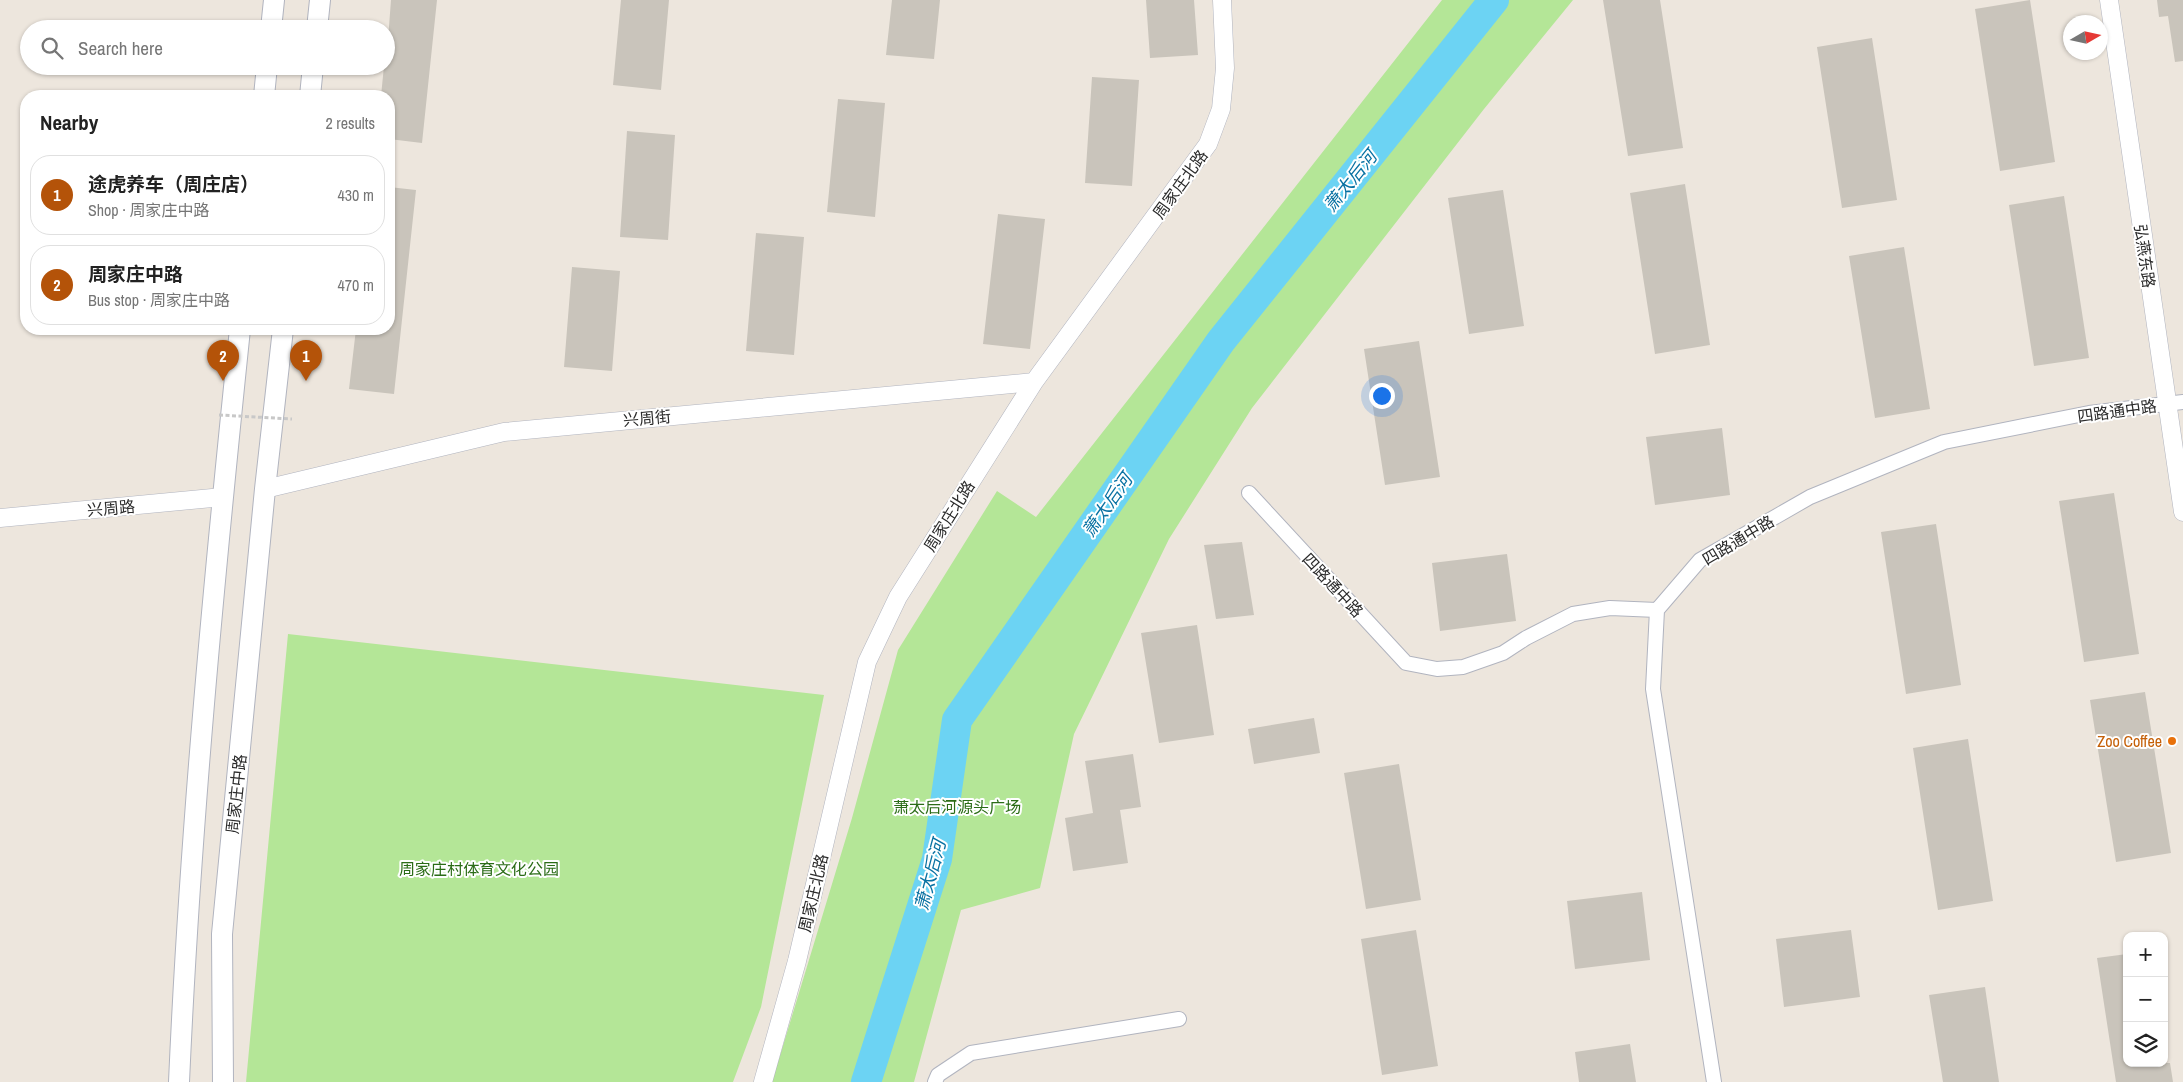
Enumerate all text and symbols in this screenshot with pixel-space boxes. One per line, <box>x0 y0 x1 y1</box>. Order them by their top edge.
north arrow <box>2063 15 2108 60</box>
search box <box>20 20 395 75</box>
icon: search <box>38 34 66 62</box>
text: Search here <box>78 35 163 61</box>
text: Nearby <box>40 108 98 137</box>
text: 2 results <box>325 112 375 134</box>
water label: 萧太后河 <box>1318 143 1384 217</box>
street label: 周家庄北路 <box>1148 145 1212 223</box>
text: 途虎养车（周庄店） <box>88 171 259 197</box>
text: 1 <box>53 184 61 206</box>
text: 430 m <box>338 184 374 206</box>
text: Shop · 周家庄中路 <box>88 199 210 221</box>
street label: 弘燕东路 <box>2130 223 2160 289</box>
text: 周家庄中路 <box>88 261 183 287</box>
text: 2 <box>53 274 61 296</box>
text: 470 m <box>338 274 374 296</box>
text: Bus stop · 周家庄中路 <box>88 289 230 311</box>
pin: 2 <box>207 340 239 381</box>
pin: 1 <box>290 340 322 381</box>
your location <box>1369 383 1395 409</box>
street label: 四路通中路 <box>2076 395 2158 427</box>
street label: 兴周街 <box>622 405 672 431</box>
water label: 萧太后河 <box>1076 466 1140 542</box>
street label: 周家庄北路 <box>918 476 980 556</box>
street label: 兴周路 <box>86 495 136 521</box>
street label: 四路通中路 <box>1698 510 1778 570</box>
street label: 四路通中路 <box>1298 548 1368 622</box>
place label: Zoo Coffee <box>2097 730 2162 752</box>
marker: Zoo Coffee <box>2166 735 2178 747</box>
street label: 周家庄中路 <box>221 753 251 835</box>
park label: 萧太后河源头广场 <box>893 796 1021 818</box>
water label: 萧太后河 <box>909 834 952 913</box>
street label: 周家庄北路 <box>793 852 833 934</box>
park label: 周家庄村体育文化公园 <box>399 858 559 880</box>
map controls <box>2123 932 2168 1067</box>
button: + <box>2123 932 2168 977</box>
button: − <box>2123 977 2168 1022</box>
button: layers <box>2123 1022 2168 1067</box>

